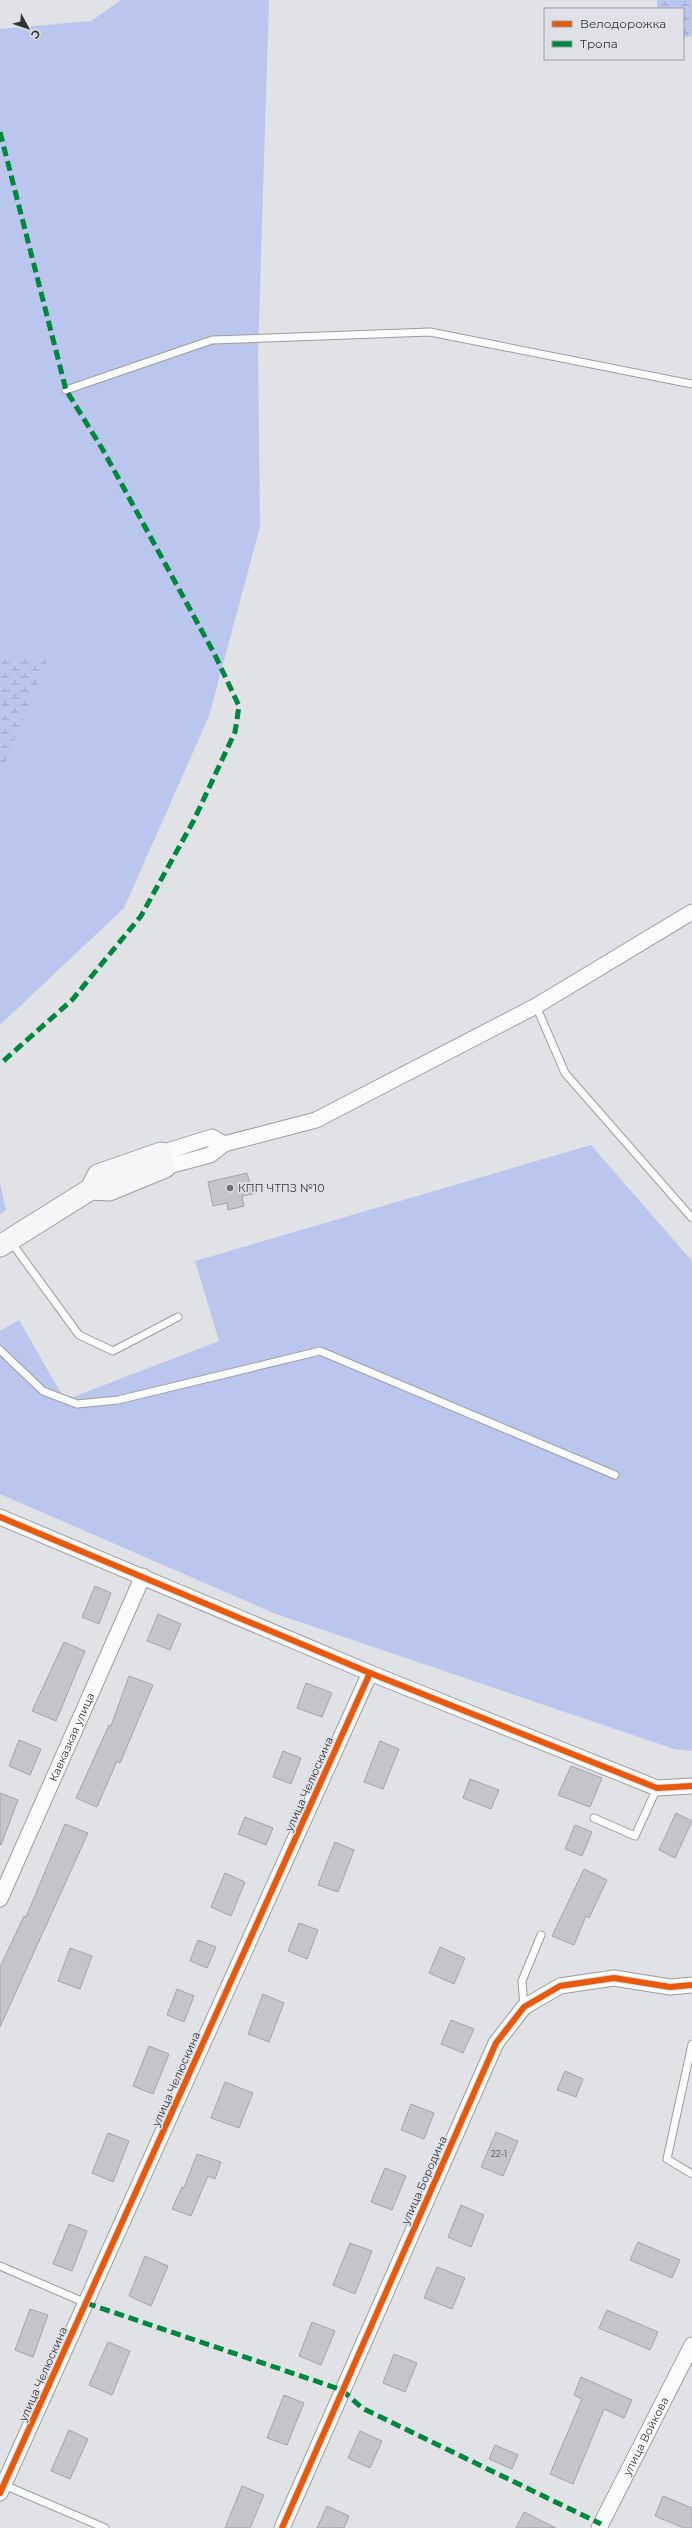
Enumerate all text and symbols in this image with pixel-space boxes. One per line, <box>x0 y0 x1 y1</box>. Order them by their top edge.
north arrow <box>8 8 48 48</box>
legend <box>544 8 684 60</box>
text: Велодорожка <box>580 16 666 31</box>
text: С <box>28 27 44 42</box>
text: Тропа <box>580 36 618 51</box>
place label: КПП ЧТПЗ №10 <box>238 1181 324 1195</box>
marker: КПП ЧТПЗ №10 <box>225 1183 235 1193</box>
street label: Кавказкая улица <box>46 1690 97 1784</box>
street label: улица Челюскина <box>281 1734 336 1834</box>
street label: улица Челюскина <box>148 2029 203 2129</box>
street label: улица Бородина <box>398 2134 450 2227</box>
house number: 22-1 <box>491 2148 507 2159</box>
street label: улица Челюскина <box>15 2324 70 2424</box>
street label: улица Войкова <box>619 2394 671 2479</box>

